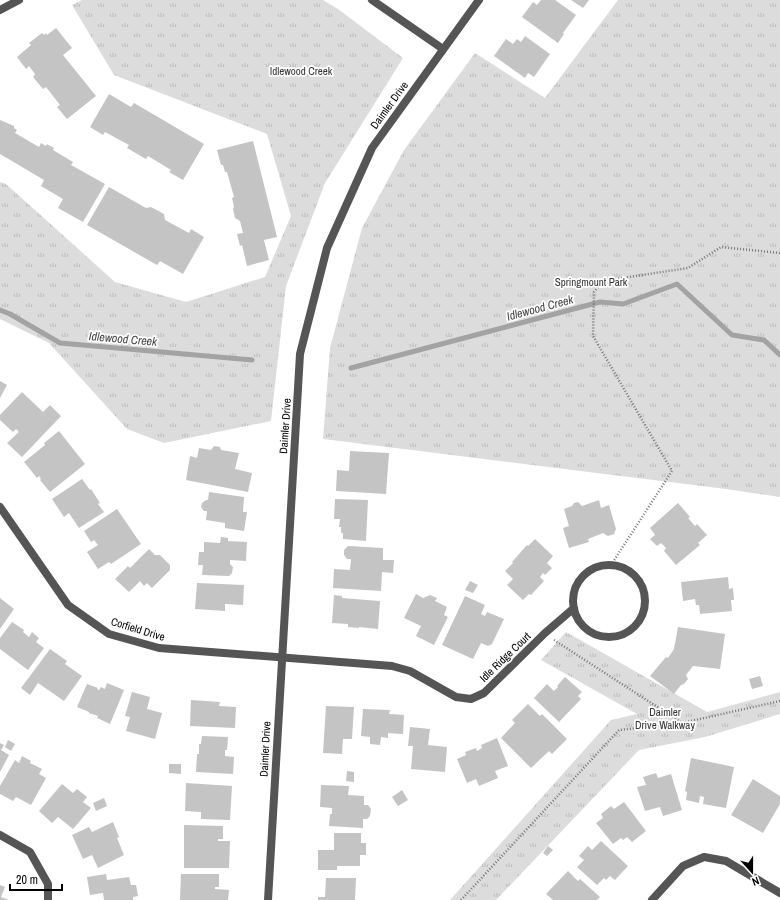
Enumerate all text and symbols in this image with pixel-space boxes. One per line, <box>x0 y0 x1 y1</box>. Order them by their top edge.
park label: Idlewood Creek <box>270 64 333 78</box>
street label: Daimler Drive <box>367 78 411 132</box>
park label: Springmount Park <box>555 275 628 289</box>
water label: Idlewood Creek <box>505 291 576 325</box>
water label: Idlewood Creek <box>88 328 159 350</box>
street label: Daimler Drive <box>276 398 294 454</box>
street label: Corfield Drive <box>109 614 167 644</box>
street label: Idle Ridge Court <box>477 629 534 685</box>
park label: Daimler Drive Walkway <box>635 705 695 732</box>
street label: Daimler Drive <box>257 721 273 777</box>
north arrow <box>732 852 772 892</box>
scale bar <box>10 866 62 892</box>
text: 20 m <box>16 872 38 888</box>
text: N <box>750 874 761 889</box>

